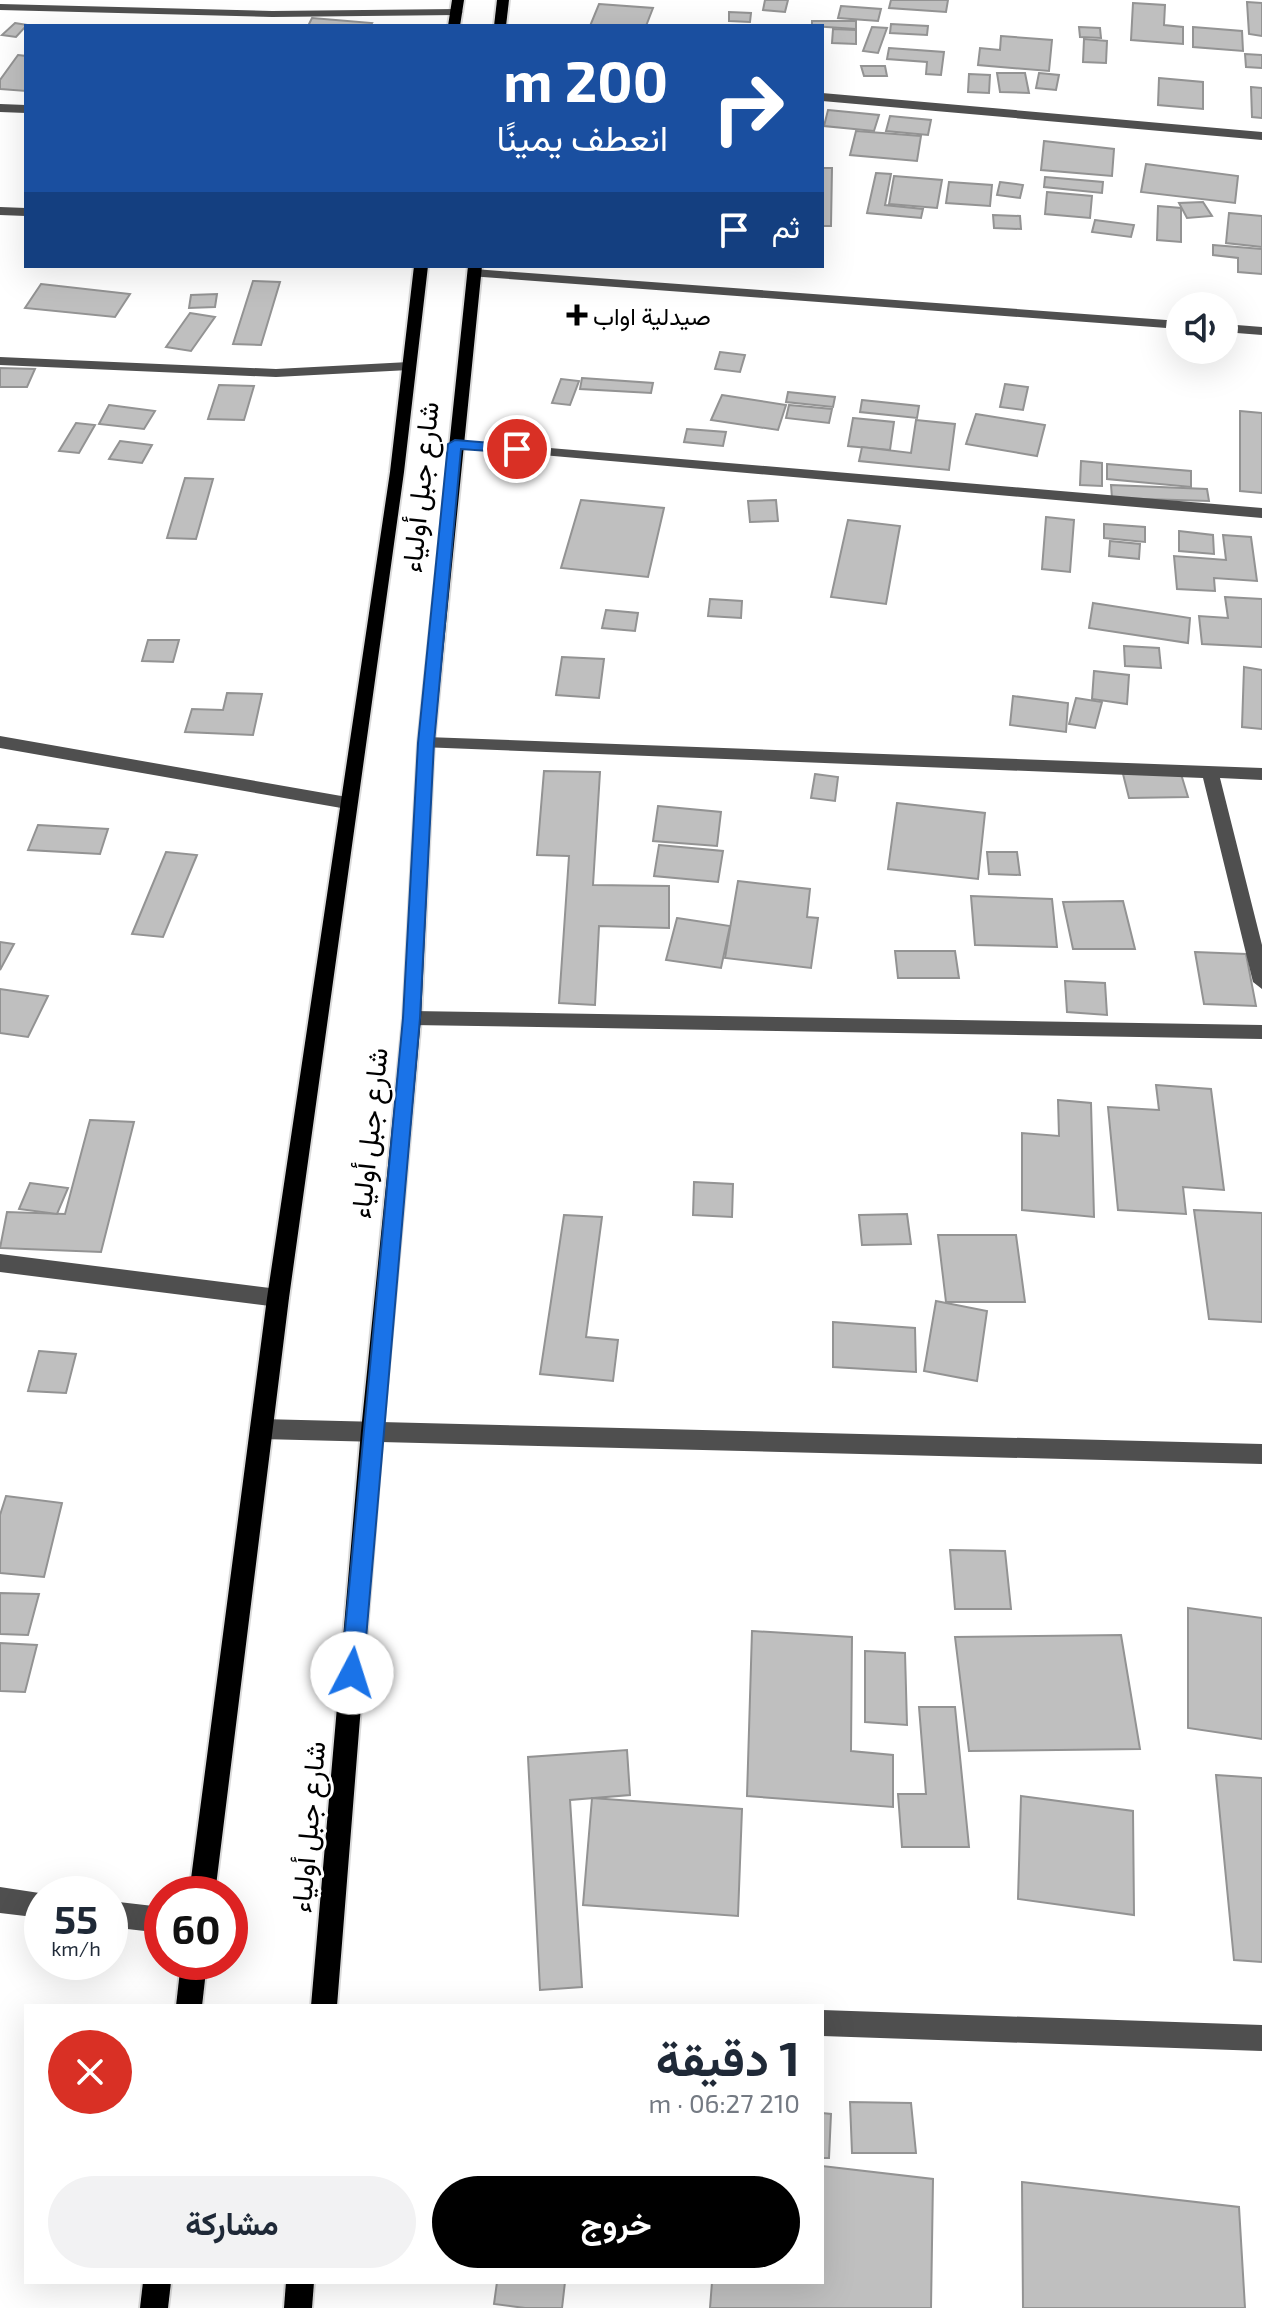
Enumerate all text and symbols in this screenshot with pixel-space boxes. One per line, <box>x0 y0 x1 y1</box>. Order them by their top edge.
text: 200 m <box>503 46 668 113</box>
icon: right <box>696 56 800 160</box>
text: انعطف يمينًا <box>497 115 668 158</box>
icon: arrive <box>712 208 756 252</box>
text: ثم <box>772 208 800 244</box>
map controls <box>1166 292 1238 364</box>
button: sound <box>1166 292 1238 364</box>
place label: صيدلية اواب <box>593 301 711 332</box>
marker: صيدلية اواب <box>568 306 586 324</box>
street label: شارع جبل أولياء <box>393 400 448 575</box>
pin <box>483 415 551 483</box>
icon: arrive <box>495 427 539 471</box>
street label: شارع جبل أولياء <box>342 1046 397 1221</box>
position arrow <box>310 1631 394 1715</box>
street label: شارع جبل أولياء <box>283 1740 334 1914</box>
speed limit sign: 60 <box>144 1876 248 1980</box>
text: 55 <box>54 1894 98 1942</box>
text: km/h <box>51 1936 101 1960</box>
text: 1 دقيقة <box>656 2028 800 2086</box>
button: close <box>48 2030 132 2114</box>
text: 210 m · 06:27 <box>648 2087 800 2118</box>
button: مشاركة <box>48 2176 416 2268</box>
button: خروج <box>432 2176 800 2268</box>

